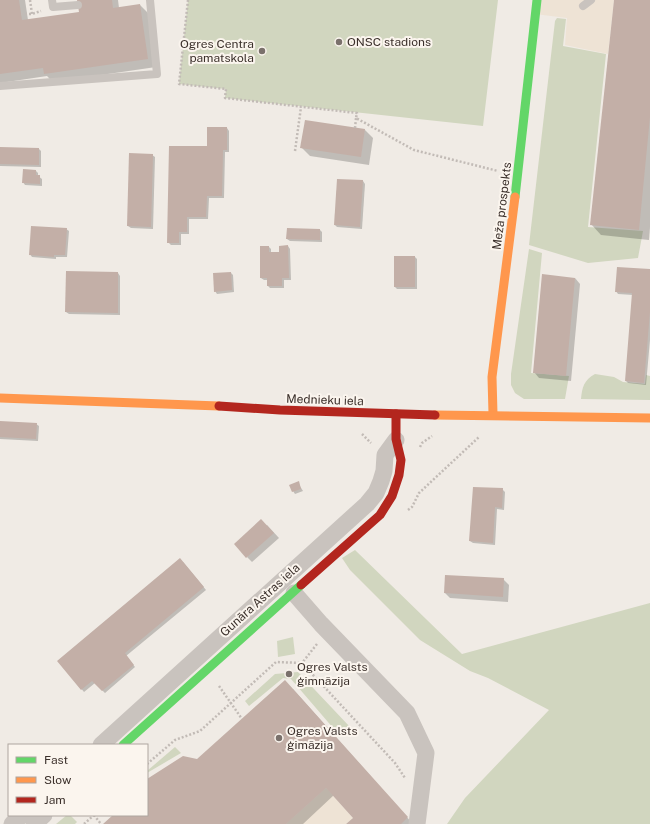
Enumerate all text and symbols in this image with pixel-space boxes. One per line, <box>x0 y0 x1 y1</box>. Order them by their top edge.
place label: ONSC stadions <box>347 35 431 49</box>
place label: Ogres Centra pamatskola <box>180 37 254 65</box>
marker: ONSC stadions <box>334 37 344 47</box>
marker: Ogres Centra pamatskola <box>257 46 267 56</box>
street label: Meža prospekts <box>490 161 514 251</box>
street label: Mednieku iela <box>286 392 364 408</box>
street label: Gunāra Astras iela <box>217 561 303 639</box>
place label: Ogres Valsts ģimnāzija <box>297 660 368 688</box>
marker: Ogres Valsts ģimnāzija <box>284 669 294 679</box>
place label: Ogres Valsts ģimāzija <box>287 724 358 752</box>
marker: Ogres Valsts ģimāzija <box>274 733 284 743</box>
legend <box>8 744 148 816</box>
text: Fast <box>44 753 69 767</box>
text: Slow <box>44 773 72 787</box>
text: Jam <box>44 793 66 807</box>

